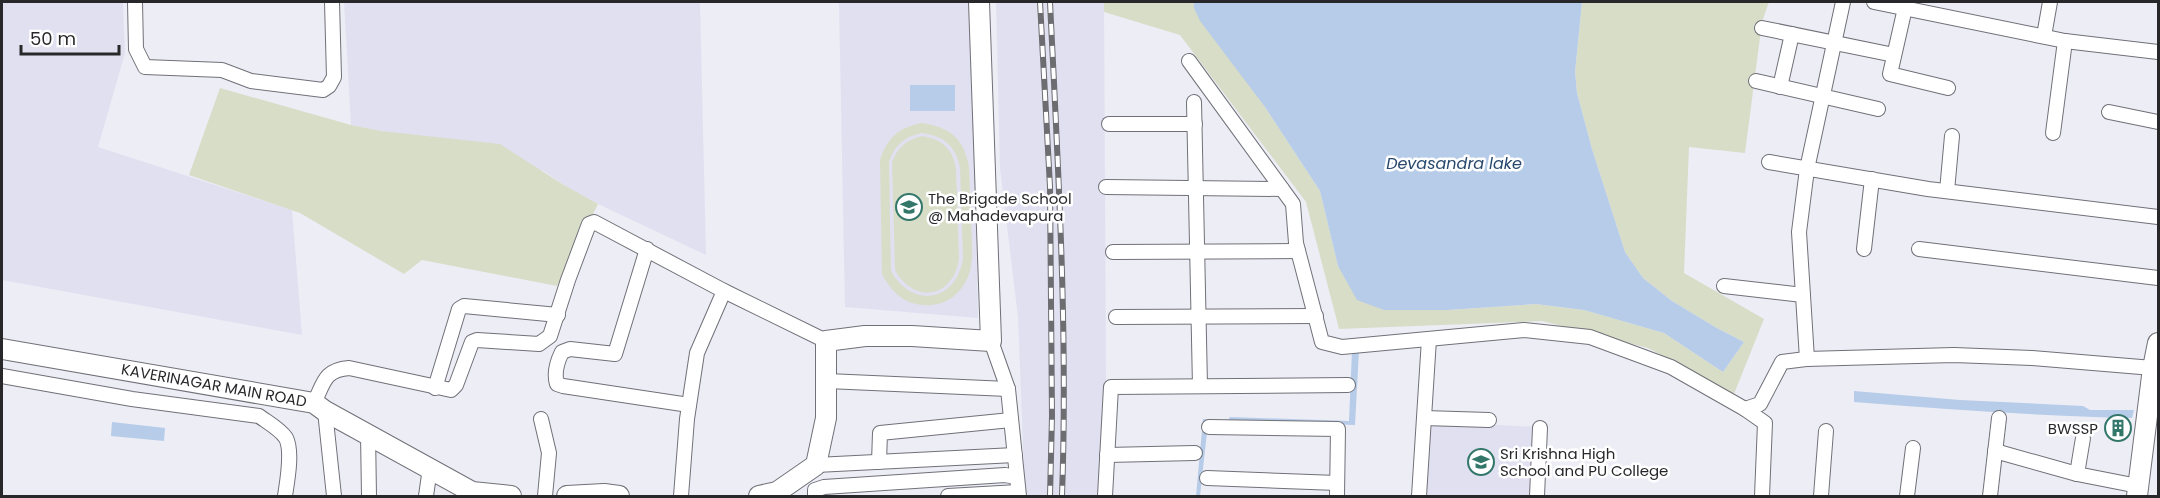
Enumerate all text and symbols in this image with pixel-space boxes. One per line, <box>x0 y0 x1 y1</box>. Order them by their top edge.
scale bar <box>21 18 118 56</box>
text: 50 m <box>30 26 76 51</box>
water label: Devasandra lake <box>1386 152 1522 175</box>
place label: The Brigade School @ Mahadevapura <box>928 188 1072 226</box>
school or university icon: The Brigade School @ Mahadevapura <box>894 192 924 222</box>
street label: KAVERINAGAR MAIN ROAD <box>120 358 308 412</box>
building icon: BWSSP <box>2103 413 2133 443</box>
place label: BWSSP <box>2048 418 2098 439</box>
place label: Sri Krishna High School and PU College <box>1500 443 1668 481</box>
school or university icon: Sri Krishna High School and PU College <box>1466 447 1496 477</box>

